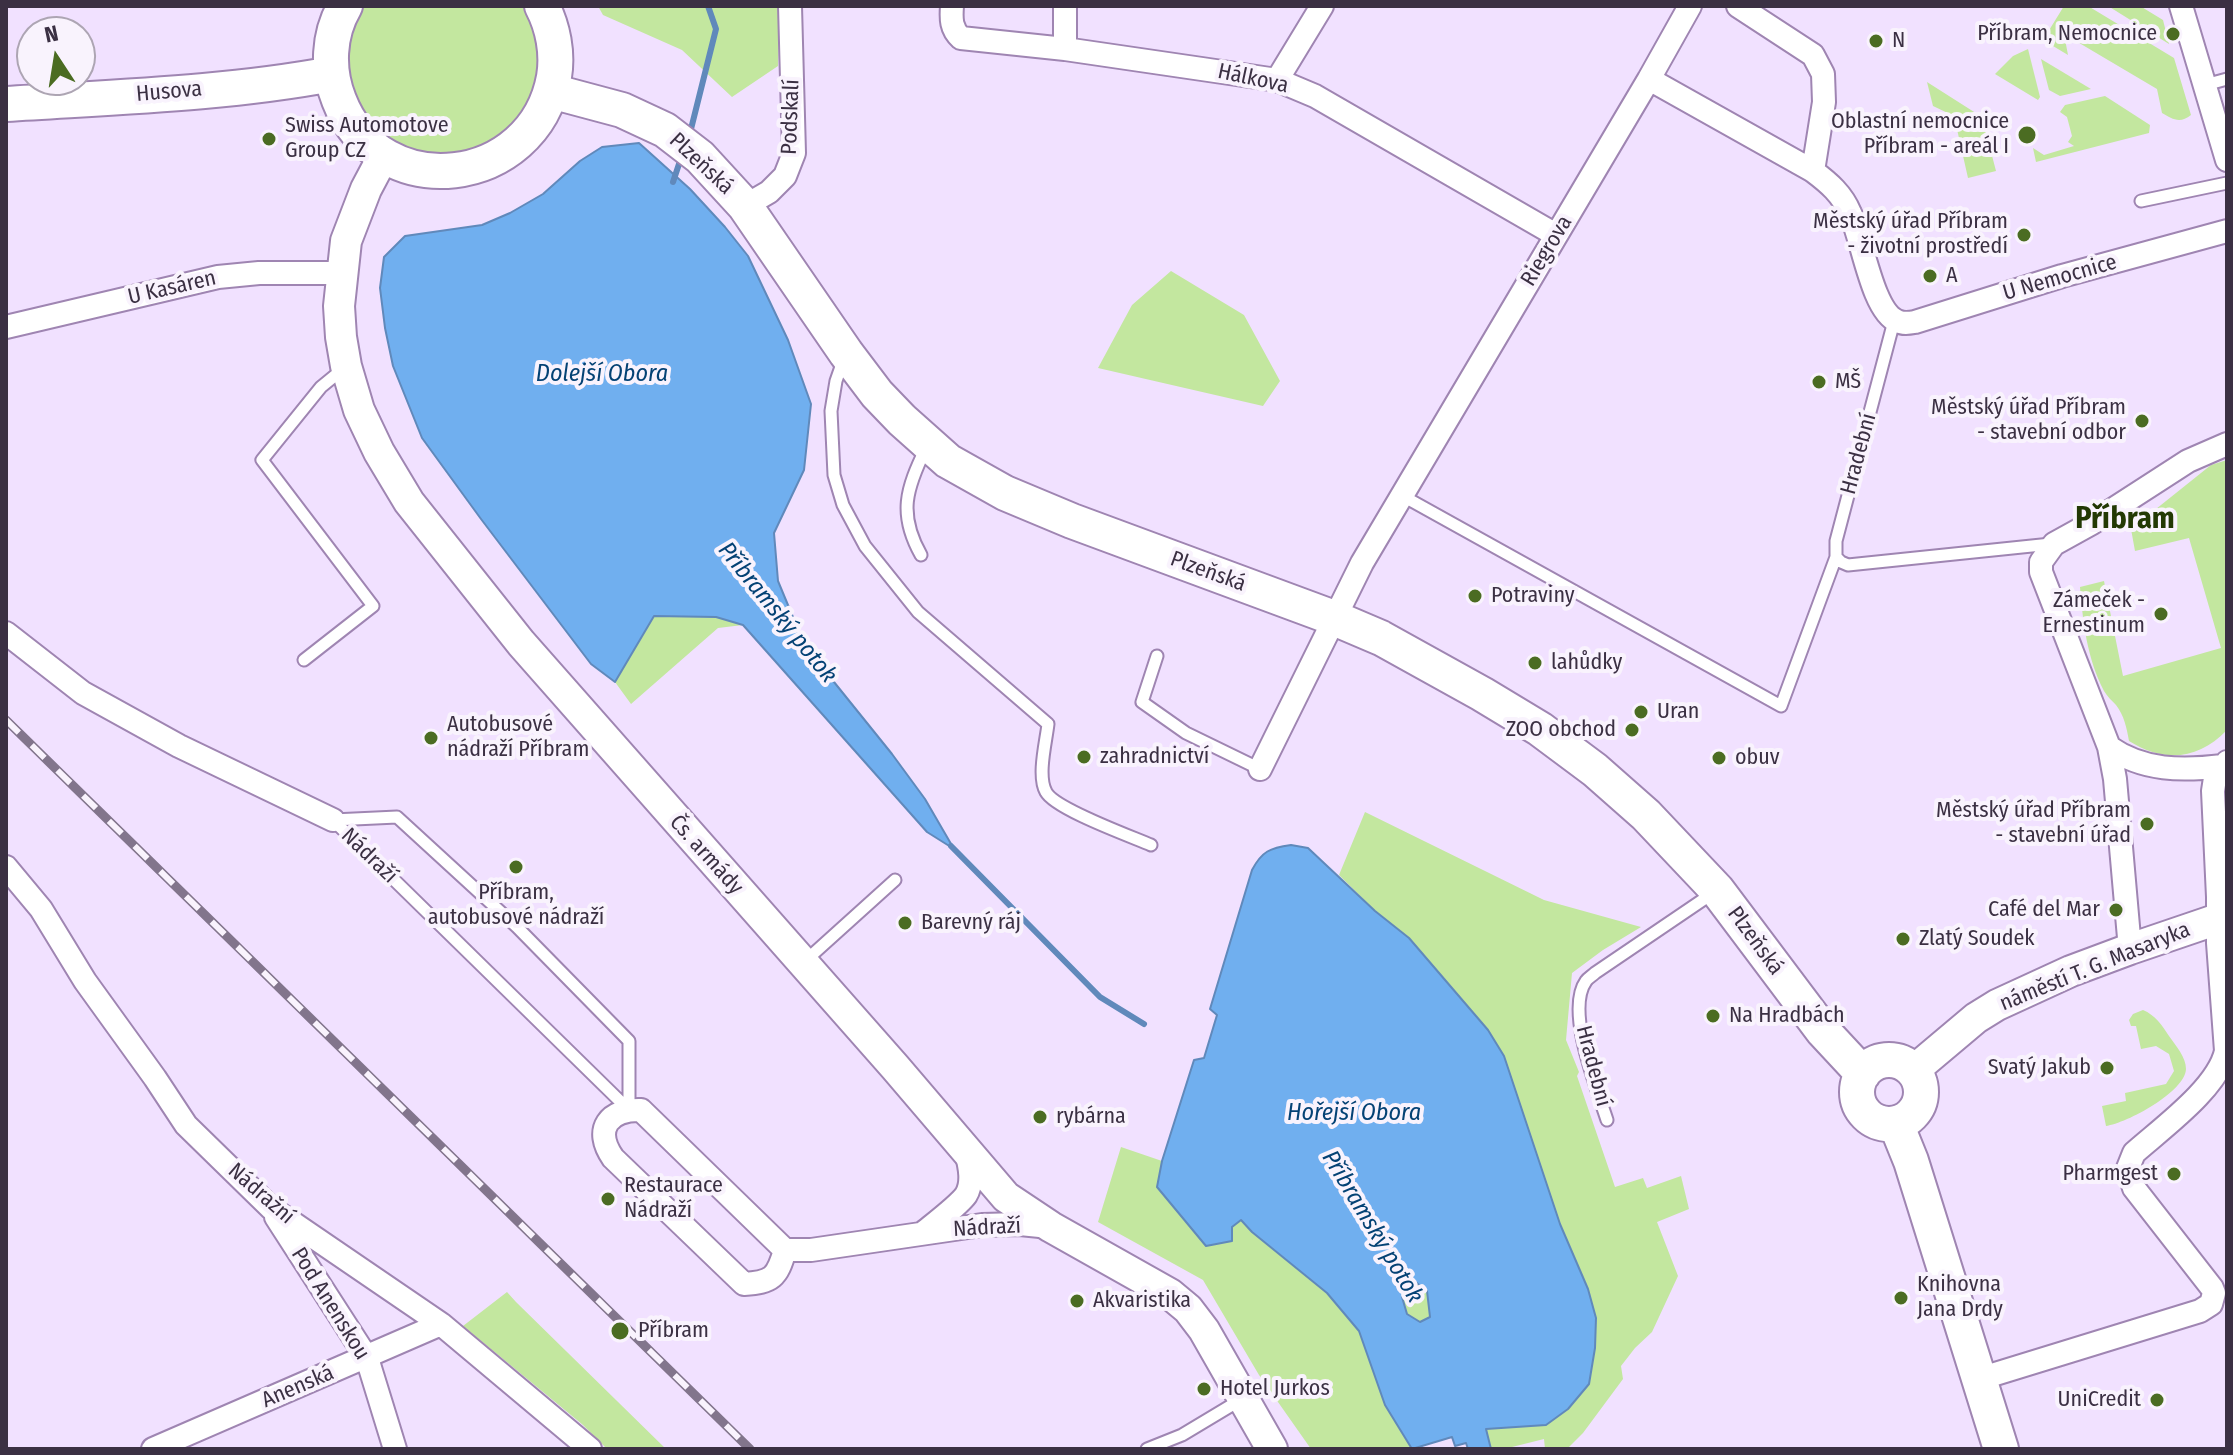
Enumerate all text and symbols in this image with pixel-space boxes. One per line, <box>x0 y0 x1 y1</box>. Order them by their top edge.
north arrow <box>16 16 96 96</box>
text: N <box>42 19 61 49</box>
place label: Příbram, Nemocnice <box>1977 21 2157 47</box>
marker: Příbram, Nemocnice <box>2164 25 2182 43</box>
place label: N <box>1892 28 1905 54</box>
marker: N <box>1867 32 1885 50</box>
street label: Hálkova <box>1215 59 1291 99</box>
street label: Husova <box>135 76 203 108</box>
street label: Podskalí <box>776 79 806 155</box>
place label: Oblastní nemocnice Příbram - areál I <box>1831 109 2009 160</box>
place label: Swiss Automotove Group CZ <box>285 113 449 164</box>
marker: Oblastní nemocnice Příbram - areál I <box>2016 124 2038 146</box>
street label: Plzeňská <box>663 128 739 200</box>
marker: Swiss Automotove Group CZ <box>260 130 278 148</box>
place label: Městský úřad Příbram - životní prostředí <box>1813 209 2008 260</box>
street label: Riegrova <box>1516 211 1578 291</box>
marker: Městský úřad Příbram - životní prostředí <box>2015 226 2033 244</box>
street label: U Nemocnice <box>2000 249 2120 307</box>
place label: A <box>1946 263 1958 289</box>
street label: U Kasáren <box>125 265 219 311</box>
marker: A <box>1921 267 1939 285</box>
water label: Dolejší Obora <box>536 360 668 388</box>
place label: MŠ <box>1835 369 1861 395</box>
marker: MŠ <box>1810 373 1828 391</box>
place label: Městský úřad Příbram - stavební odbor <box>1931 395 2126 446</box>
street label: Hradební <box>1836 411 1882 497</box>
marker: Městský úřad Příbram - stavební odbor <box>2133 412 2151 430</box>
district label: Příbram <box>2075 502 2175 538</box>
water label: Příbramský potok <box>711 537 843 689</box>
street label: Plzeňská <box>1167 546 1249 598</box>
place label: Potraviny <box>1491 583 1575 609</box>
marker: Potraviny <box>1466 587 1484 605</box>
place label: Zámeček - Ernestinum <box>2043 588 2145 640</box>
marker: Zámeček - Ernestinum <box>2152 605 2170 623</box>
place label: lahůdky <box>1551 650 1622 676</box>
marker: lahůdky <box>1526 654 1544 672</box>
place label: Uran <box>1657 699 1699 725</box>
marker: Uran <box>1632 703 1650 721</box>
place label: Autobusové nádraží Příbram <box>447 712 589 764</box>
place label: ZOO obchod <box>1506 717 1616 743</box>
marker: ZOO obchod <box>1623 721 1641 739</box>
marker: Autobusové nádraží Příbram <box>422 729 440 747</box>
place label: zahradnictví <box>1100 744 1209 770</box>
place label: obuv <box>1735 745 1780 771</box>
marker: zahradnictví <box>1075 748 1093 766</box>
marker: obuv <box>1710 749 1728 767</box>
place label: Městský úřad Příbram - stavební úřad <box>1936 798 2131 850</box>
street label: Čs. armády <box>663 810 749 900</box>
marker: Městský úřad Příbram - stavební úřad <box>2138 815 2156 833</box>
street label: Nádraží <box>335 823 403 889</box>
marker: Příbram, autobusové nádraží <box>507 858 525 876</box>
place label: Příbram, autobusové nádraží <box>428 880 604 932</box>
place label: Café del Mar <box>1988 897 2100 923</box>
marker: Café del Mar <box>2107 901 2125 919</box>
street label: Plzeňská <box>1721 902 1789 980</box>
place label: Barevný ráj <box>921 910 1021 936</box>
marker: Barevný ráj <box>896 914 914 932</box>
street label: náměstí T. G. Masaryka <box>1996 917 2194 1017</box>
place label: Zlatý Soudek <box>1919 926 2035 952</box>
marker: Zlatý Soudek <box>1894 930 1912 948</box>
place label: Na Hradbách <box>1729 1003 1844 1029</box>
marker: Na Hradbách <box>1704 1007 1722 1025</box>
street label: Hradební <box>1570 1023 1616 1109</box>
place label: Svatý Jakub <box>1988 1055 2091 1081</box>
marker: Svatý Jakub <box>2098 1059 2116 1077</box>
water label: Hořejší Obora <box>1287 1099 1421 1127</box>
place label: rybárna <box>1056 1104 1126 1130</box>
marker: rybárna <box>1031 1108 1049 1126</box>
water label: Příbramský potok <box>1315 1146 1429 1308</box>
street label: Nádražní <box>222 1158 300 1230</box>
place label: Pharmgest <box>2063 1161 2158 1187</box>
marker: Pharmgest <box>2165 1165 2183 1183</box>
place label: Restaurace Nádraží <box>624 1173 723 1224</box>
marker: Restaurace Nádraží <box>599 1190 617 1208</box>
street label: Nádraží <box>952 1213 1022 1243</box>
street label: Pod Anenskou <box>285 1243 375 1365</box>
place label: Knihovna Jana Drdy <box>1917 1272 2003 1324</box>
place label: Akvaristika <box>1093 1288 1191 1314</box>
marker: Knihovna Jana Drdy <box>1892 1289 1910 1307</box>
marker: Akvaristika <box>1068 1292 1086 1310</box>
place label: Příbram <box>638 1318 709 1344</box>
marker: Příbram <box>609 1320 631 1342</box>
street label: Anenská <box>258 1360 338 1414</box>
place label: Hotel Jurkos <box>1220 1376 1330 1402</box>
marker: Hotel Jurkos <box>1195 1380 1213 1398</box>
place label: UniCredit <box>2058 1387 2141 1413</box>
marker: UniCredit <box>2148 1391 2166 1409</box>

